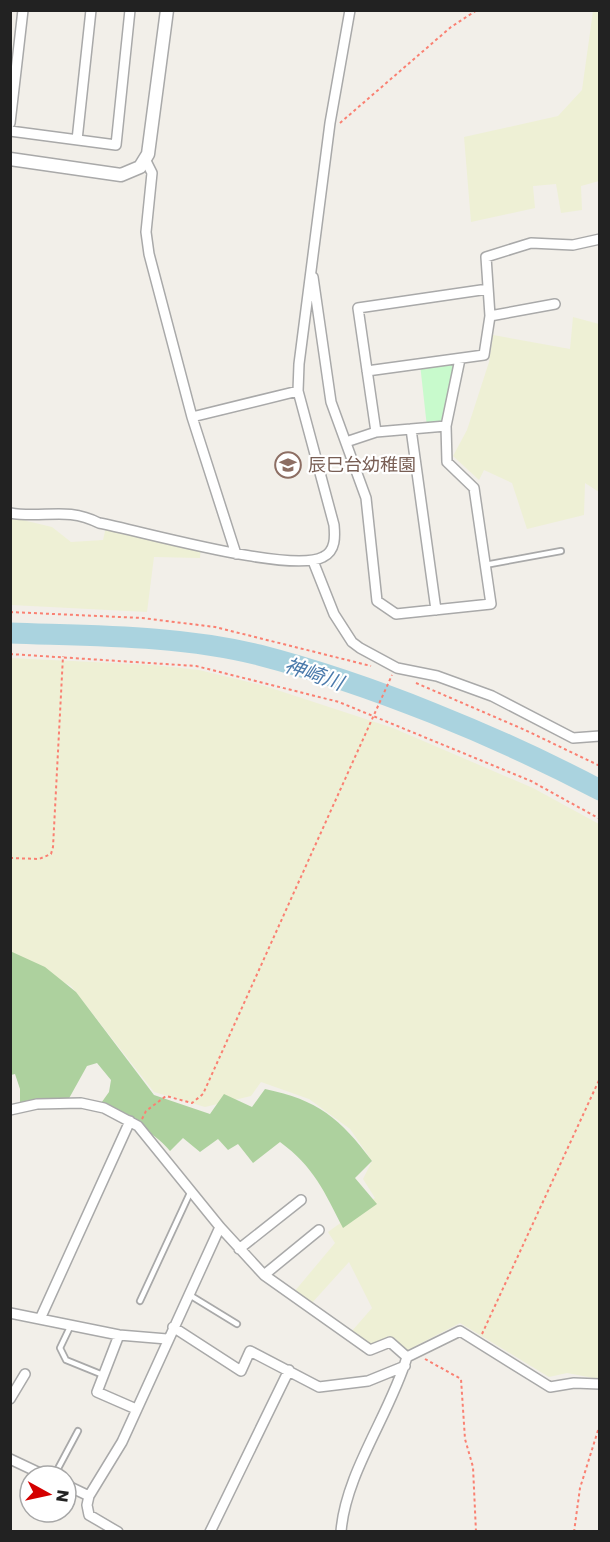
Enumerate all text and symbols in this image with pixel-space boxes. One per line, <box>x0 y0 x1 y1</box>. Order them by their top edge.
school or university icon: 辰巳台幼稚園 <box>273 450 303 480</box>
place label: 辰巳台幼稚園 <box>308 452 416 477</box>
water label: 神崎川 <box>281 651 349 698</box>
north arrow <box>18 1464 78 1524</box>
text: N <box>50 1488 75 1504</box>

